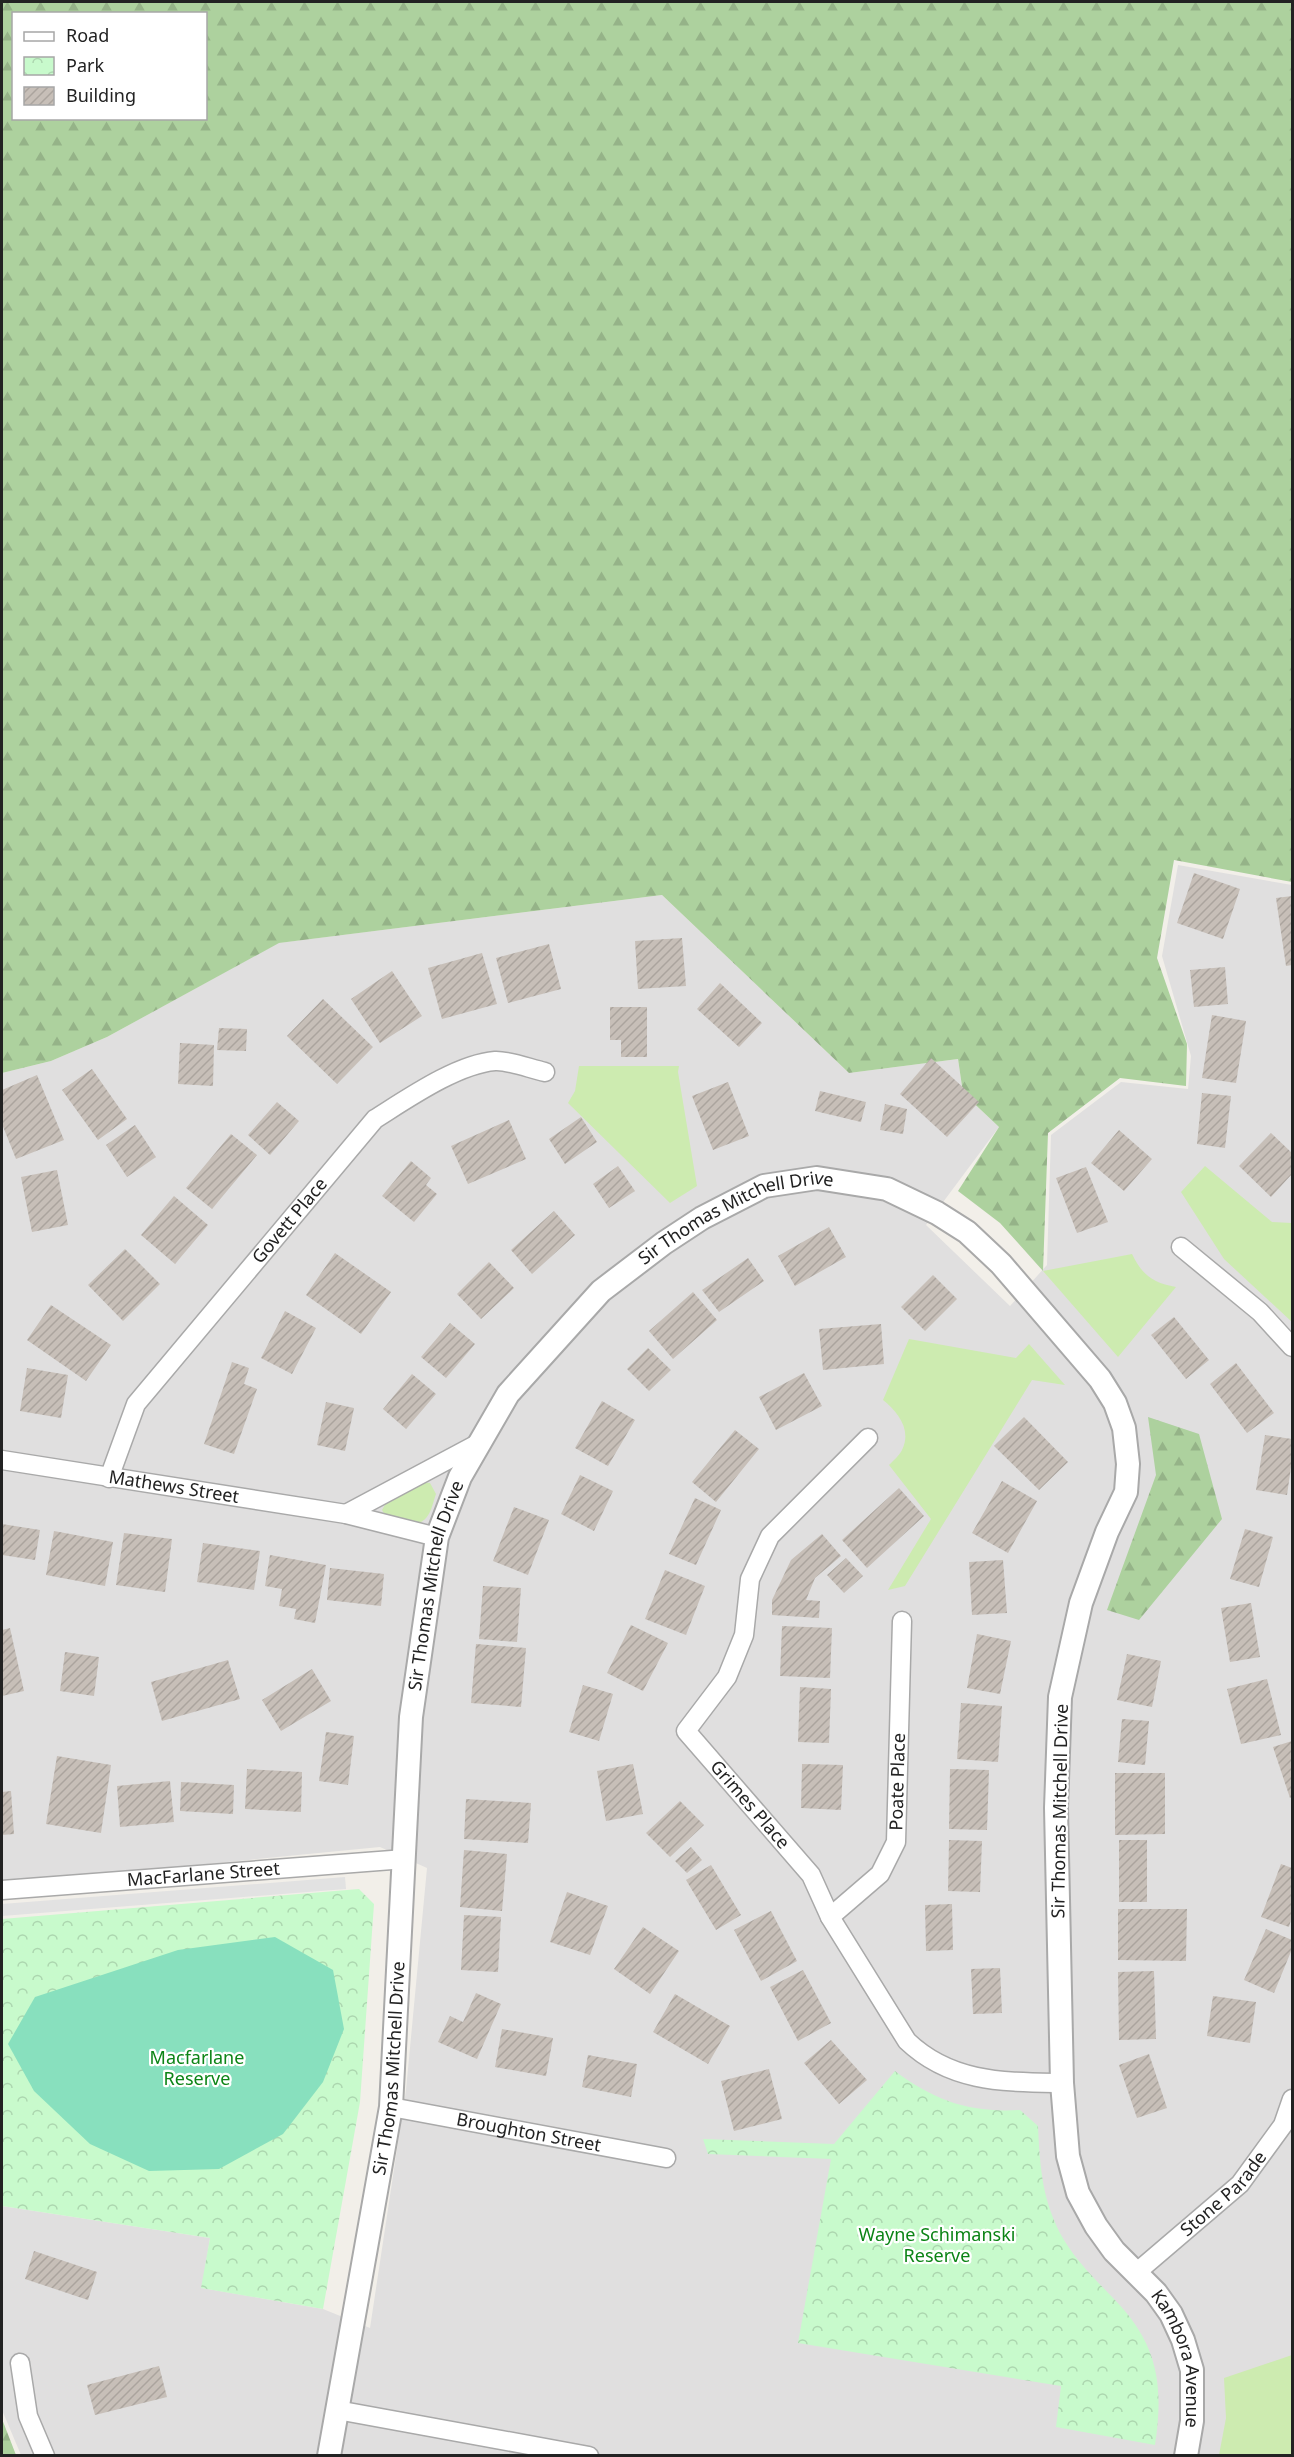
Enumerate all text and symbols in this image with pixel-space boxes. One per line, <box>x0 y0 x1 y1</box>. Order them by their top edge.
legend <box>12 12 207 120</box>
text: Road <box>66 23 109 47</box>
text: Park <box>66 53 104 77</box>
text: Building <box>66 83 136 107</box>
street label: Sir Thomas Mitchell Drive <box>633 1165 835 1270</box>
street label: Govett Place <box>246 1172 332 1268</box>
street label: Mathews Street <box>107 1464 241 1508</box>
street label: Sir Thomas Mitchell Drive <box>402 1477 469 1692</box>
street label: Sir Thomas Mitchell Drive <box>1045 1703 1073 1919</box>
street label: Poate Place <box>883 1733 910 1831</box>
street label: Grimes Place <box>706 1755 796 1853</box>
street label: MacFarlane Street <box>126 1856 281 1891</box>
street label: Sir Thomas Mitchell Drive <box>366 1961 409 2177</box>
park label: Macfarlane Reserve <box>150 2045 244 2090</box>
street label: Broughton Street <box>455 2106 604 2157</box>
street label: Stone Parade <box>1175 2146 1271 2241</box>
park label: Wayne Schimanski Reserve <box>859 2222 1015 2267</box>
street label: Kambora Avenue <box>1146 2284 1205 2430</box>

